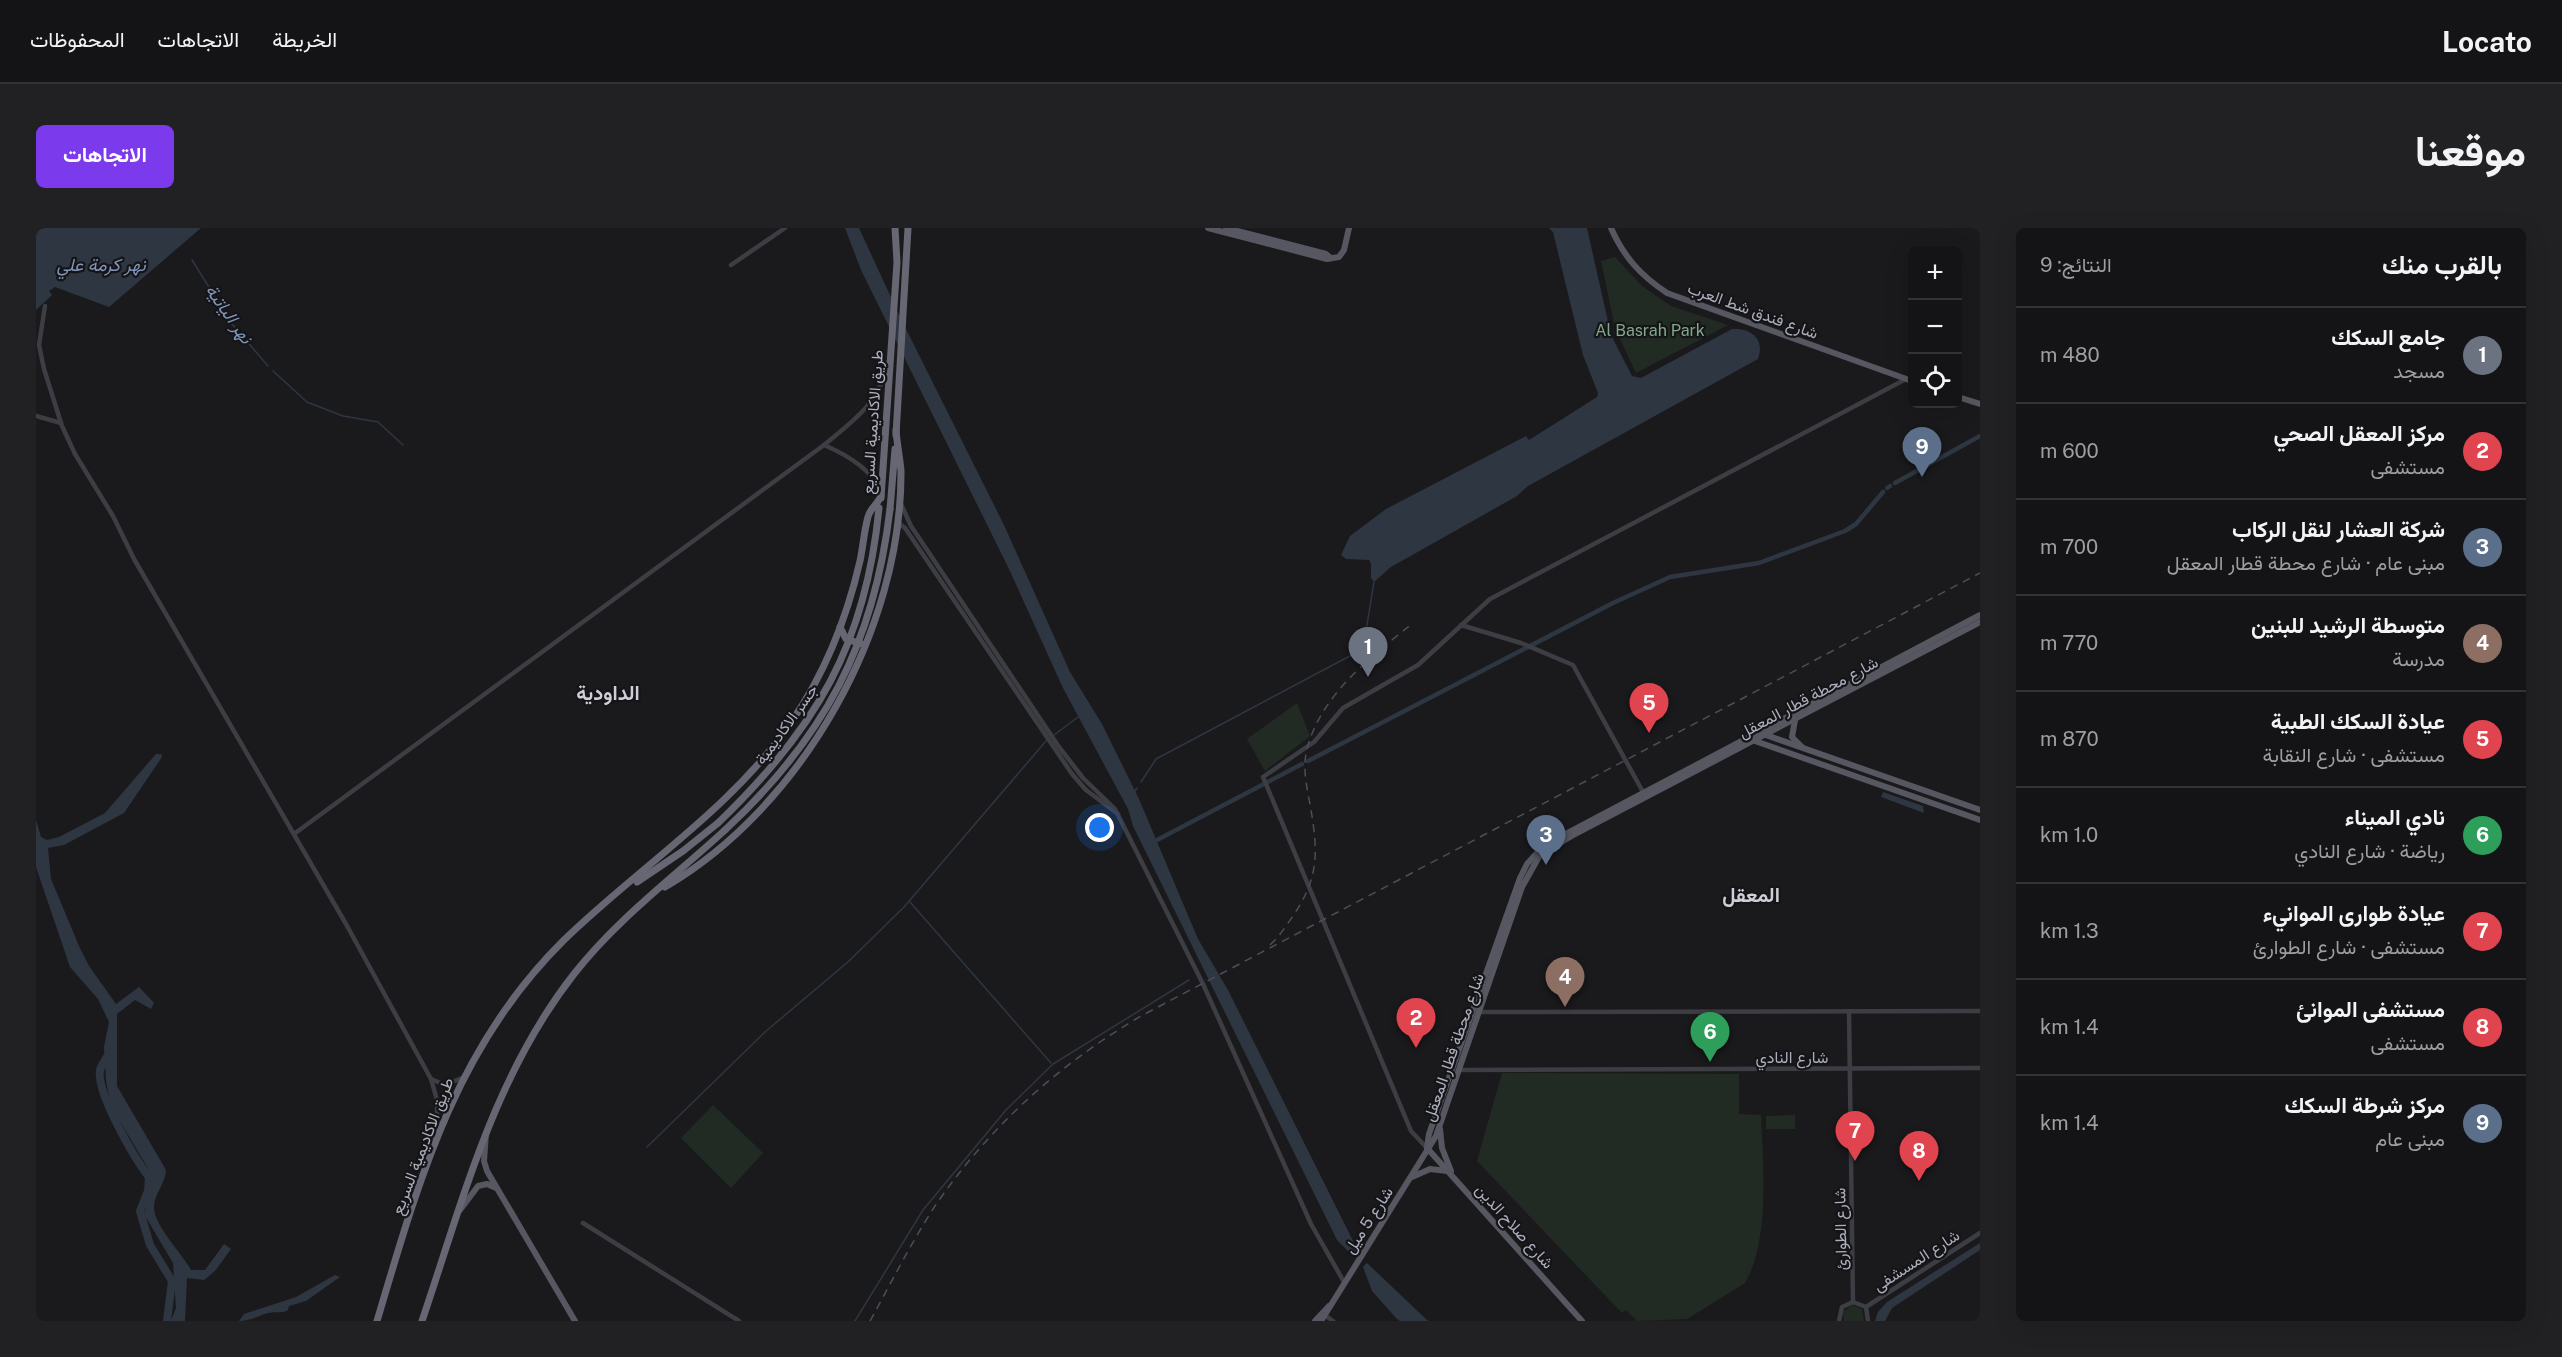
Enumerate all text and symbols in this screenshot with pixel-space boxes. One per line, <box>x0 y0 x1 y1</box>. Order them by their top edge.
text: Locato <box>2442 25 2532 58</box>
text: المحفوظات <box>30 27 125 52</box>
text: الاتجاهات <box>158 27 239 52</box>
text: الخريطة <box>272 27 337 52</box>
button: الاتجاهات <box>36 125 174 188</box>
text: موقعنا <box>2415 126 2526 175</box>
map controls <box>1908 246 1962 408</box>
button: + <box>1908 246 1962 300</box>
text: بالقرب منك <box>2382 249 2502 280</box>
text: النتائج: 9 <box>2040 253 2112 277</box>
water label: نهر كرمة علي <box>56 254 146 280</box>
street label: شارع فندق شط العرب <box>1684 278 1821 345</box>
water label: نهر الياتية <box>201 280 258 349</box>
button: − <box>1908 300 1962 354</box>
park label: Al Basrah Park <box>1595 321 1705 340</box>
text: جامع السكك <box>2331 324 2445 350</box>
text: 480 m <box>2040 343 2100 367</box>
text: 1 <box>2478 343 2487 367</box>
street label: طريق الاكاديمية السريع <box>858 349 889 495</box>
button: locate <box>1908 354 1962 408</box>
text: مسجد <box>2393 359 2445 383</box>
text: مركز المعقل الصحي <box>2274 420 2445 446</box>
pin: 9 <box>1902 428 1942 477</box>
text: 600 m <box>2040 439 2099 463</box>
text: 2 <box>2476 439 2489 463</box>
text: مستشفى <box>2370 455 2445 479</box>
text: شركة العشار لنقل الركاب <box>2232 516 2445 542</box>
text: 700 m <box>2040 535 2098 559</box>
text: 3 <box>2476 535 2489 559</box>
text: مبنى عام · شارع محطة قطار المعقل <box>2167 551 2445 575</box>
text: متوسطة الرشيد للبنين <box>2251 612 2445 638</box>
pin: 1 <box>1348 628 1388 677</box>
text: 770 m <box>2040 631 2098 655</box>
text: 4 <box>2476 631 2489 655</box>
text: مدرسة <box>2392 647 2445 671</box>
street label: شارع محطة قطار المعقل <box>1735 653 1882 744</box>
street label: جسر الاكاديمية <box>751 680 823 769</box>
district label: الداودية <box>576 681 640 706</box>
pin: 5 <box>1630 684 1668 733</box>
text: عيادة السكك الطبية <box>2271 708 2445 734</box>
text: 870 m <box>2040 727 2099 751</box>
text: 5 <box>2476 727 2489 751</box>
text: مستشفى · شارع النقابة <box>2263 743 2445 767</box>
text: نادي الميناء <box>2345 804 2445 830</box>
your location <box>1085 813 1114 842</box>
pin: 3 <box>1526 816 1566 865</box>
text: 1.0 km <box>2040 823 2098 847</box>
text: 6 <box>2476 823 2489 847</box>
text: رياضة · شارع النادي <box>2294 839 2445 863</box>
district label: المعقل <box>1722 883 1780 907</box>
text: عيادة طوارى الموانيء <box>2263 900 2445 926</box>
text: 1.3 km <box>2040 919 2099 943</box>
text: 7 <box>2476 919 2489 943</box>
text: مستشفى · شارع الطوارئ <box>2253 935 2445 959</box>
pin: 4 <box>1546 958 1585 1007</box>
street label: شارع محطة قطار المعقل <box>1419 971 1490 1124</box>
text: مستشفى الموانئ <box>2296 996 2445 1022</box>
pin: 2 <box>1396 998 1436 1048</box>
pin: 6 <box>1690 1012 1730 1062</box>
text: 1.4 km <box>2040 1015 2099 1039</box>
text: 8 <box>2476 1015 2489 1039</box>
text: مستشفى <box>2370 1031 2445 1055</box>
street label: شارع النادي <box>1756 1048 1828 1071</box>
street label: طريق الاكاديمية السريع <box>388 1075 459 1218</box>
text: مركز شرطة السكك <box>2285 1092 2445 1118</box>
text: 1.4 km <box>2040 1111 2099 1135</box>
text: 9 <box>2476 1111 2489 1135</box>
pin: 7 <box>1836 1112 1874 1161</box>
text: مبنى عام <box>2375 1127 2445 1151</box>
pin: 8 <box>1900 1132 1938 1181</box>
street label: شارع صلاح الدين <box>1470 1180 1558 1274</box>
street label: شارع 5 ميل <box>1340 1183 1399 1258</box>
street label: شارع الطوارئ <box>1830 1187 1853 1271</box>
street label: شارع المسشفى <box>1870 1226 1964 1297</box>

